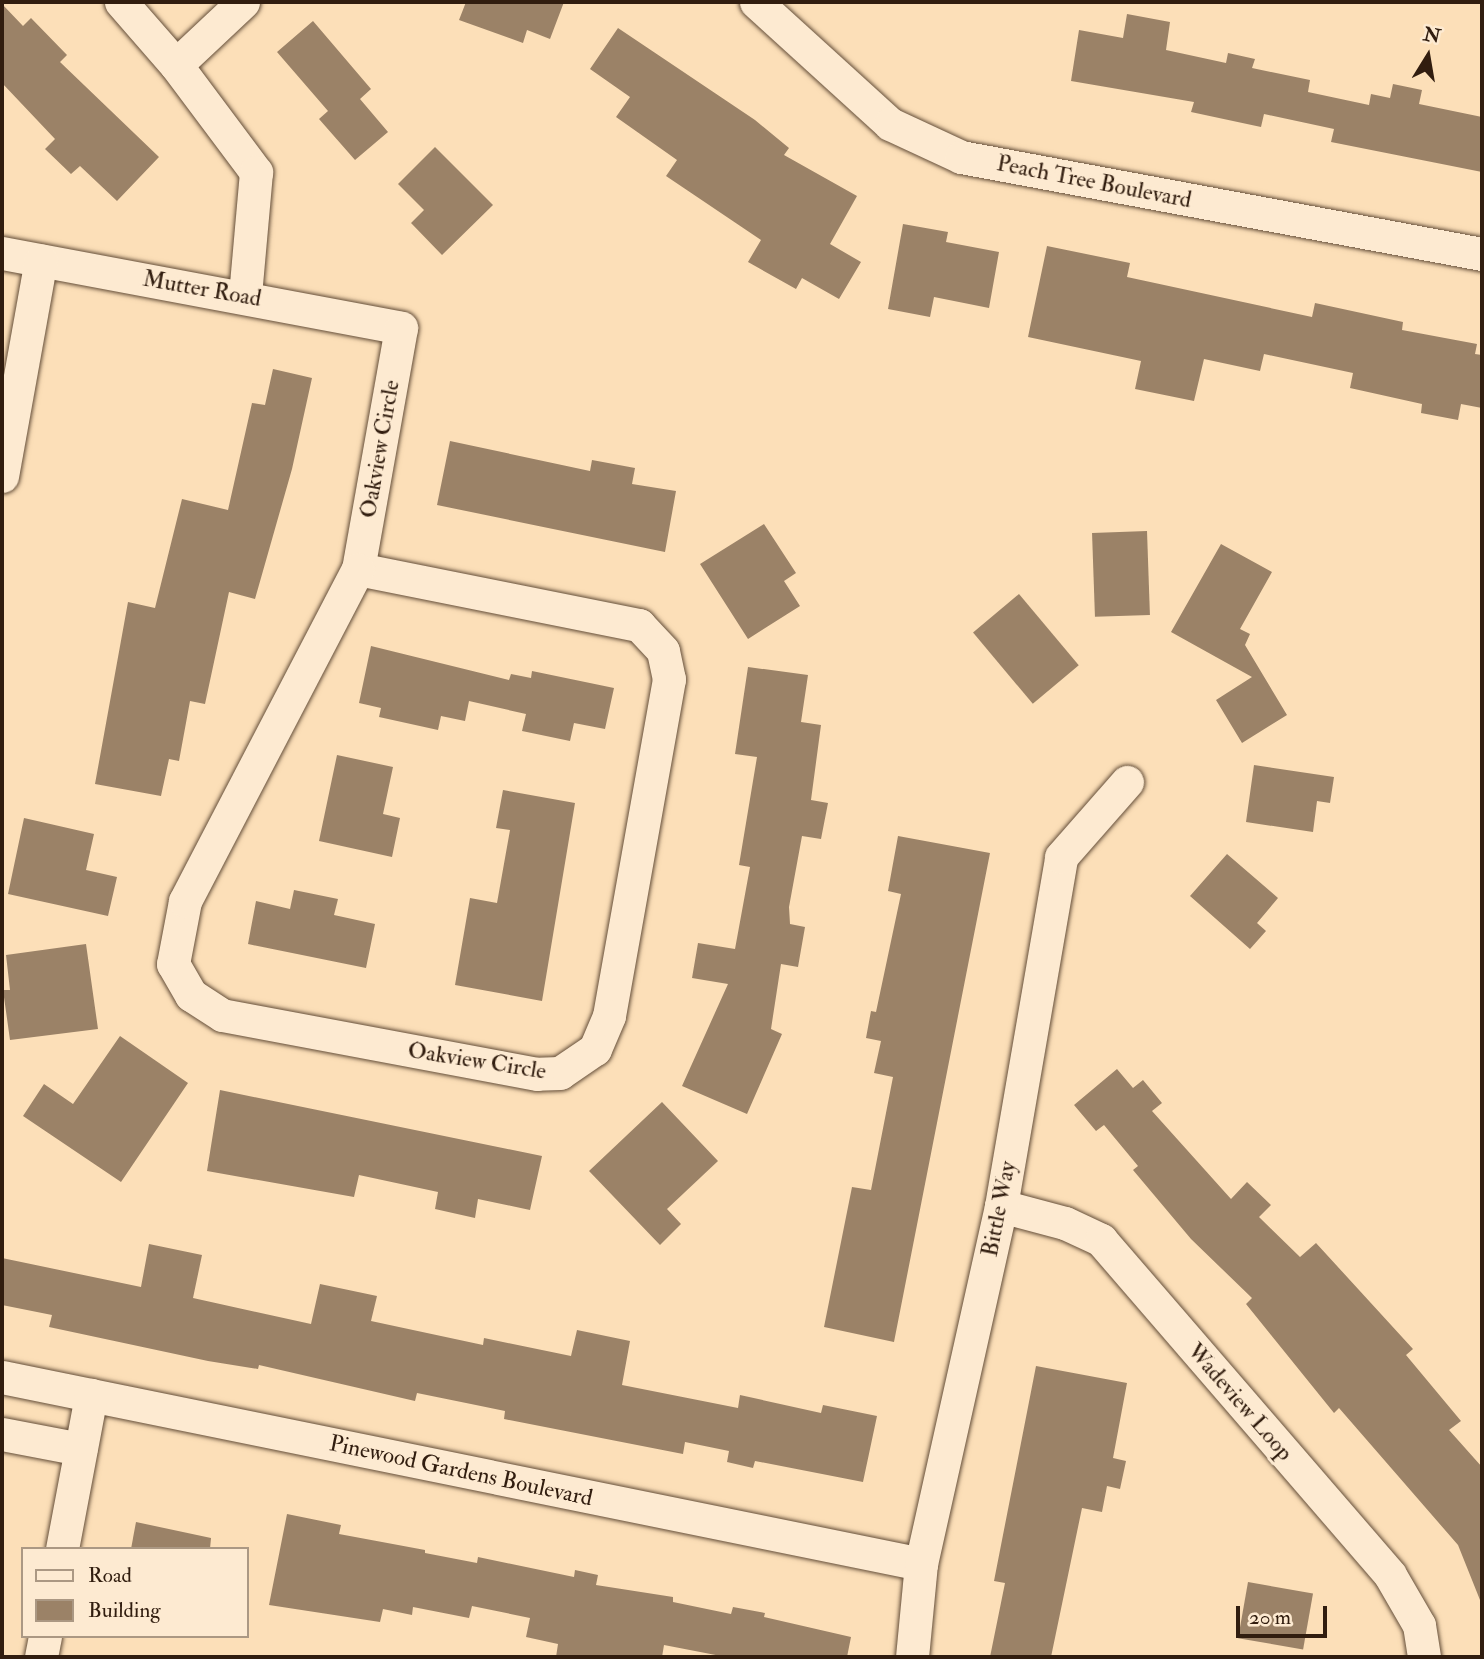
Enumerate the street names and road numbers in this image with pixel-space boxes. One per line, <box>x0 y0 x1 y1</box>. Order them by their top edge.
street label: Peach Tree Boulevard <box>994 150 1194 214</box>
street label: Mutter Road <box>141 265 263 313</box>
street label: Oakview Circle <box>354 378 406 520</box>
street label: Oakview Circle <box>406 1036 548 1086</box>
street label: Bittle Way <box>976 1159 1022 1259</box>
street label: Wadeview Loop <box>1181 1338 1299 1466</box>
street label: Pinewood Gardens Boulevard <box>327 1430 595 1512</box>

